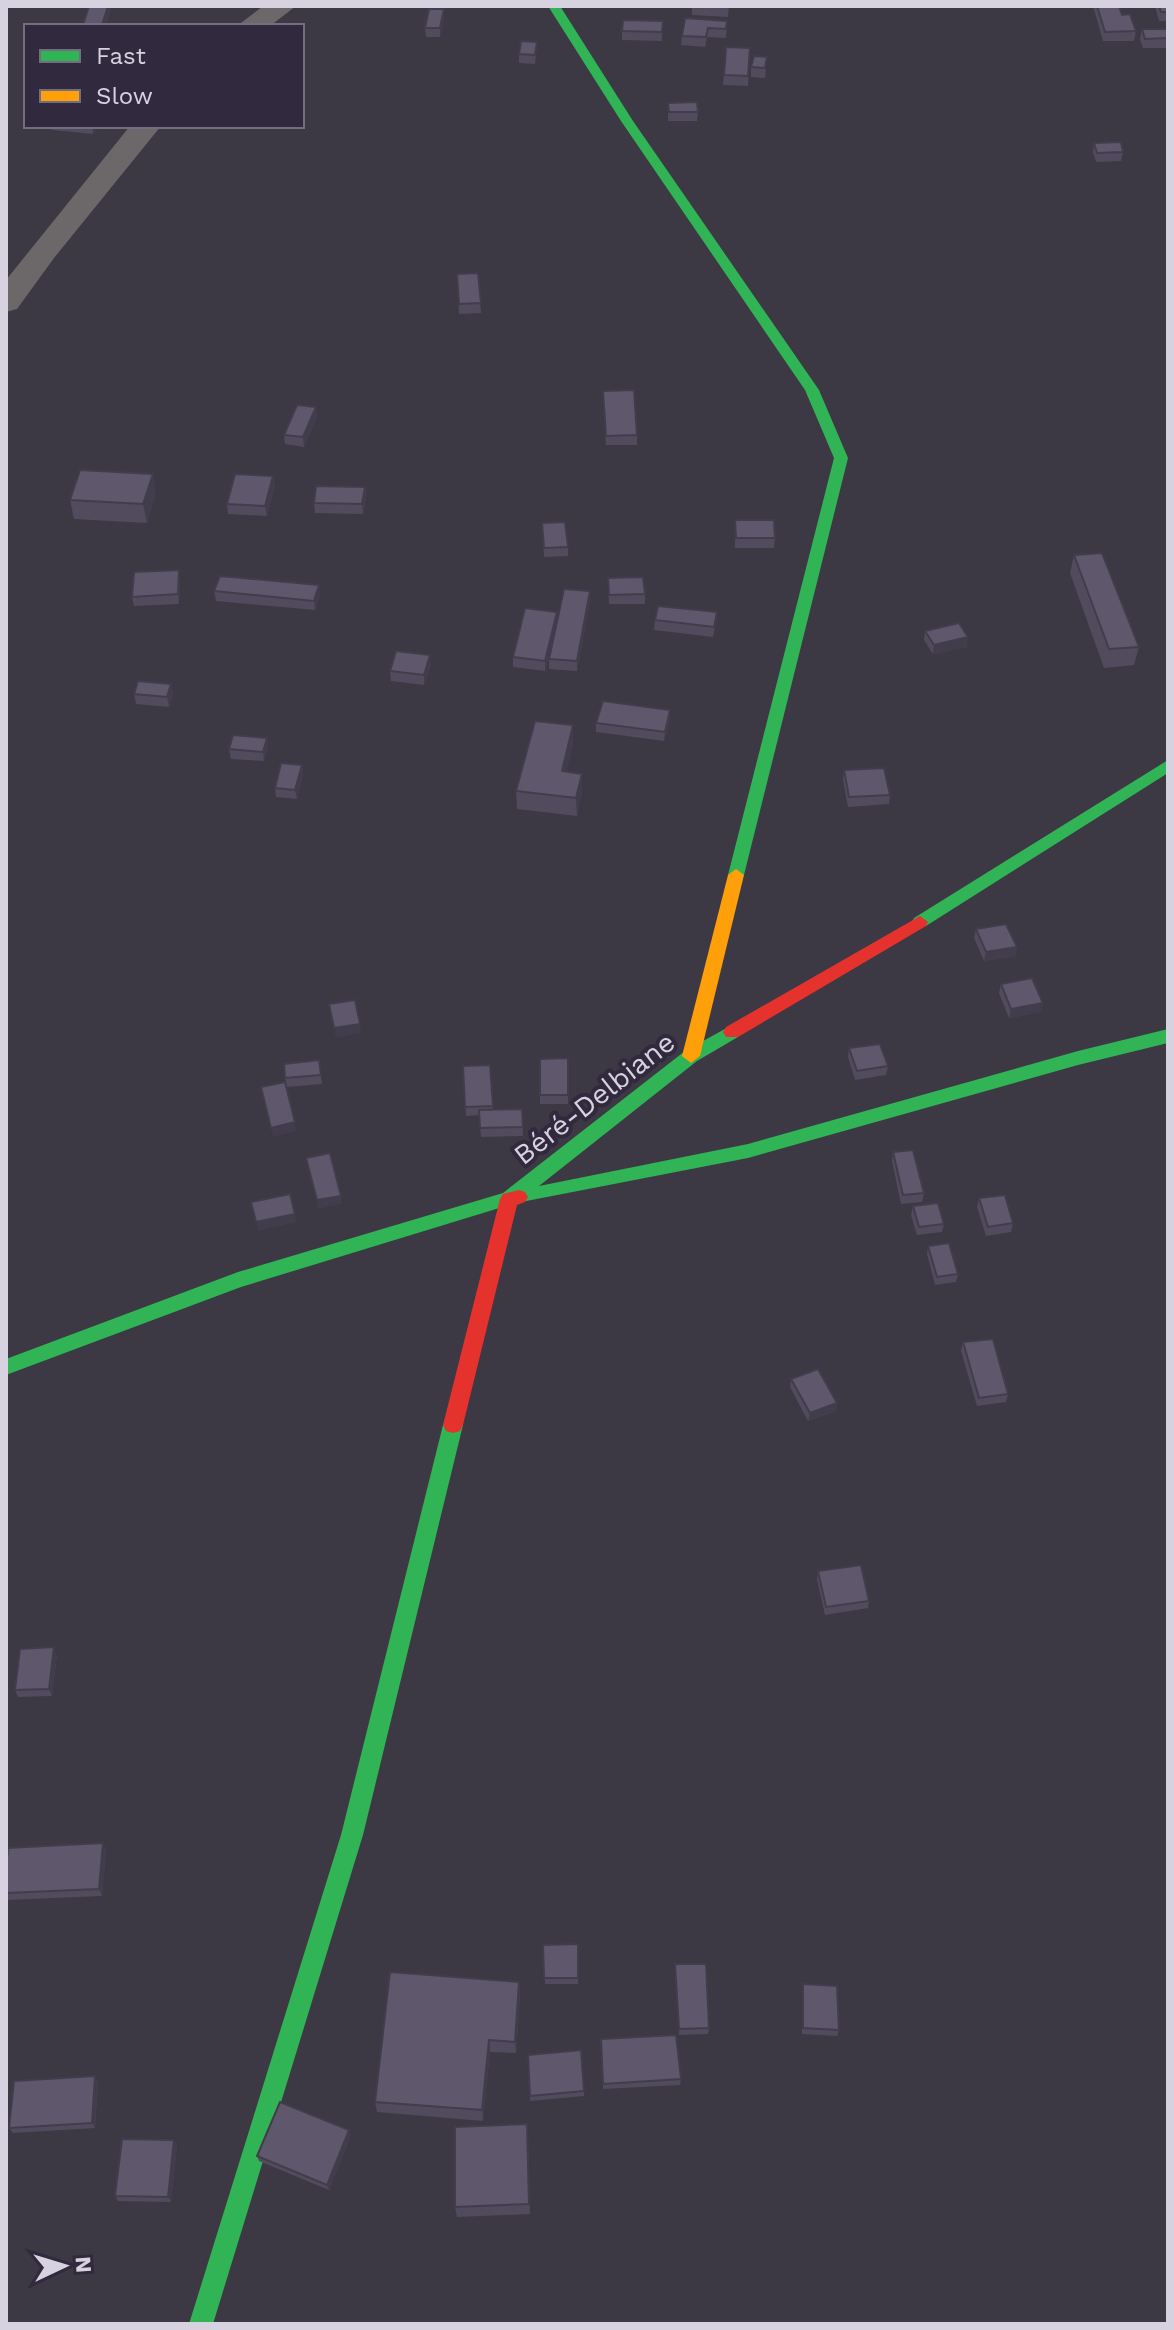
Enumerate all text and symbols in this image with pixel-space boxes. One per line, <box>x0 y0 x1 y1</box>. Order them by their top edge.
legend <box>24 24 304 128</box>
text: Fast <box>96 42 146 70</box>
text: Slow <box>96 82 153 110</box>
street label: Béré-Delbiane <box>507 1025 681 1171</box>
north arrow <box>24 2226 104 2306</box>
text: N <box>70 2256 96 2274</box>

